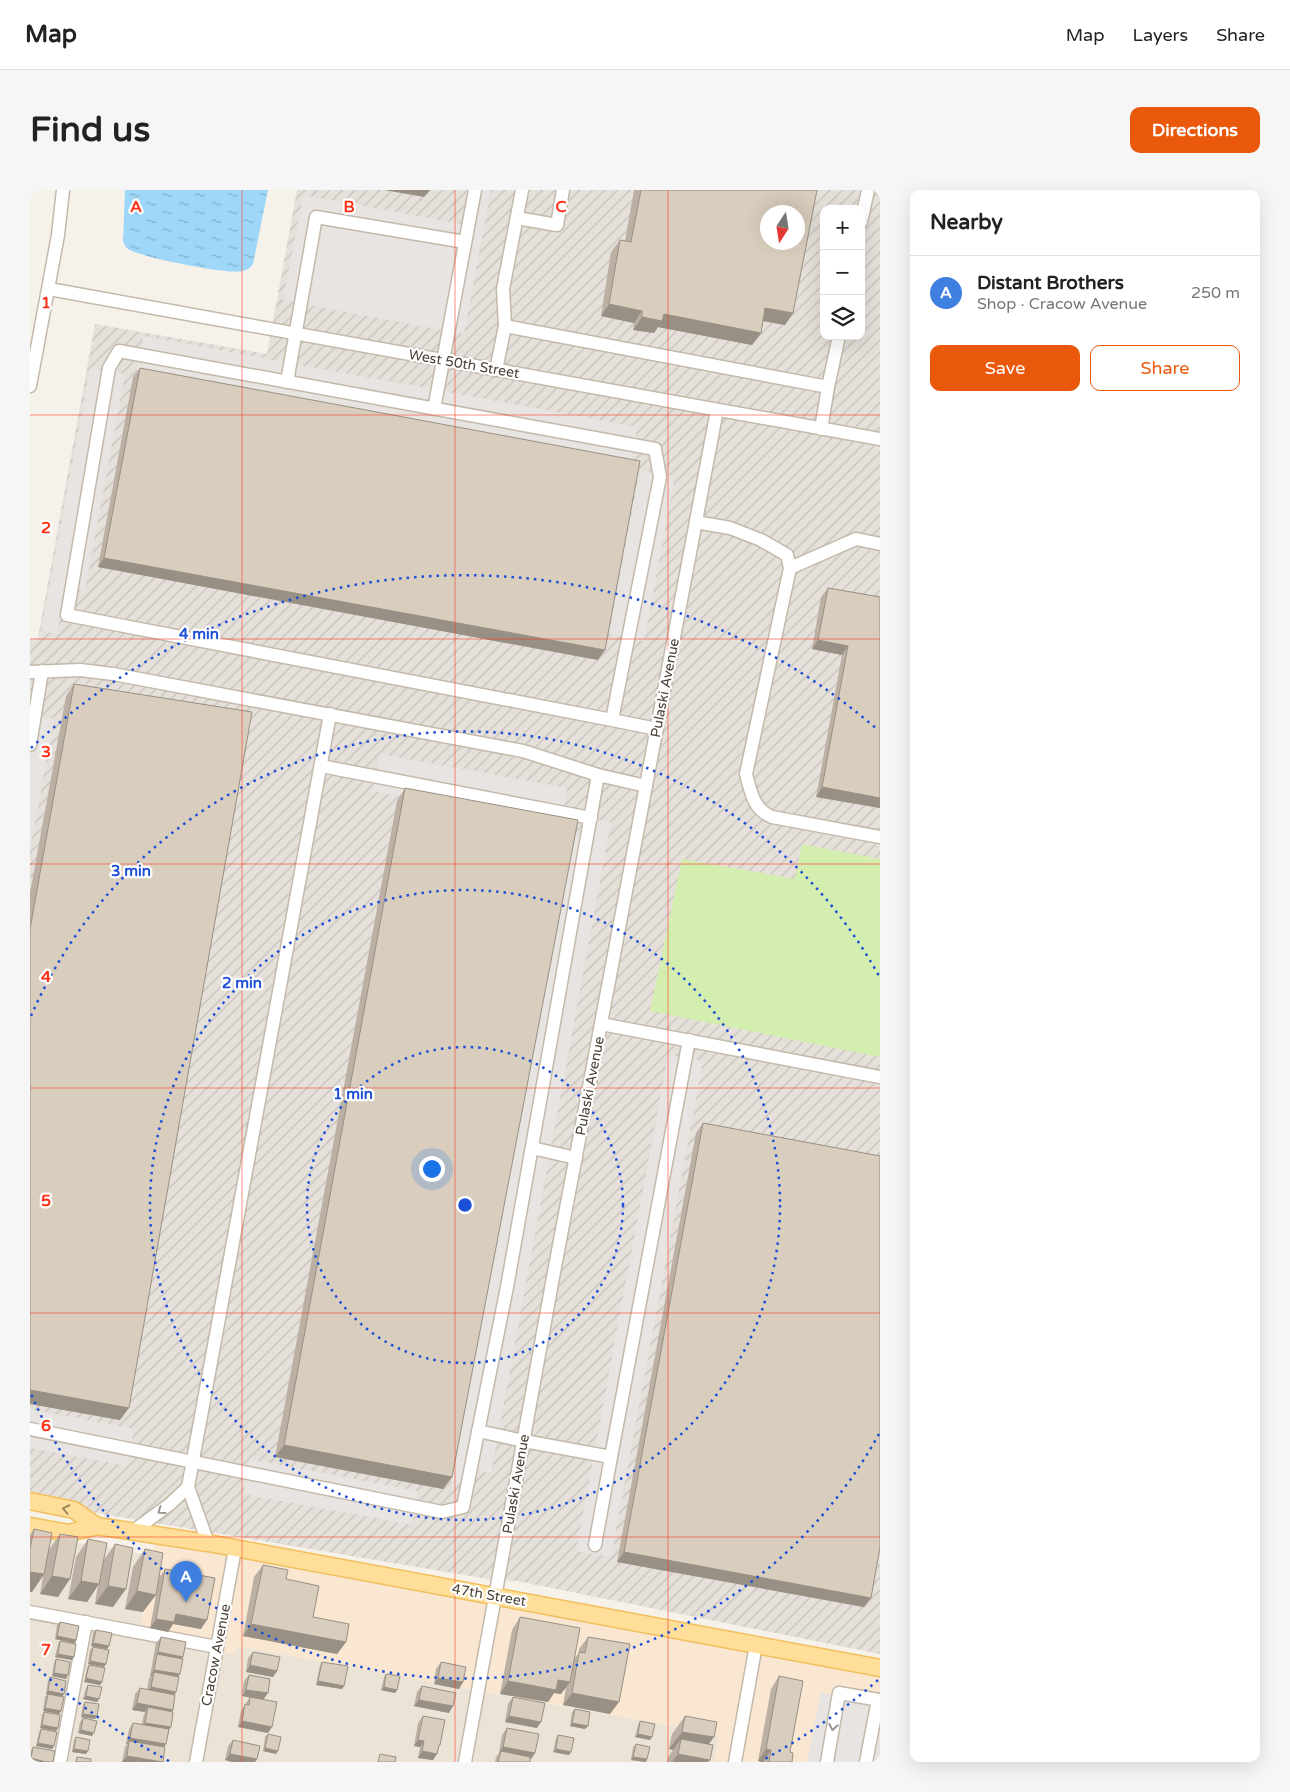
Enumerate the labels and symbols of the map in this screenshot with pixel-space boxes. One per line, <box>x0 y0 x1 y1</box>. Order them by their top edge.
text: A <box>130 197 142 217</box>
text: B <box>343 197 355 217</box>
text: C <box>555 197 567 217</box>
north arrow <box>760 205 805 250</box>
text: 1 <box>41 293 51 313</box>
street label: West 50th Street <box>407 346 521 382</box>
text: 2 <box>41 518 51 538</box>
text: 4 min <box>179 625 219 643</box>
street label: Pulaski Avenue <box>647 637 683 739</box>
text: 3 <box>41 742 51 762</box>
text: 3 min <box>111 862 151 880</box>
text: 4 <box>41 967 51 987</box>
text: 2 min <box>222 974 262 992</box>
street label: Pulaski Avenue <box>572 1035 608 1137</box>
text: 1 min <box>333 1085 373 1103</box>
your location <box>419 1156 445 1182</box>
text: 5 <box>41 1191 51 1211</box>
centre of rings <box>456 1196 474 1214</box>
text: 6 <box>41 1416 51 1436</box>
street label: Pulaski Avenue <box>499 1433 533 1535</box>
one-way arrow <box>61 1504 70 1514</box>
one-way arrow <box>158 1505 167 1513</box>
pin: A <box>170 1561 202 1602</box>
street label: 47th Street <box>451 1580 528 1610</box>
street label: Cracow Avenue <box>198 1602 234 1707</box>
text: 7 <box>41 1640 51 1660</box>
one-way arrow <box>829 1723 839 1732</box>

